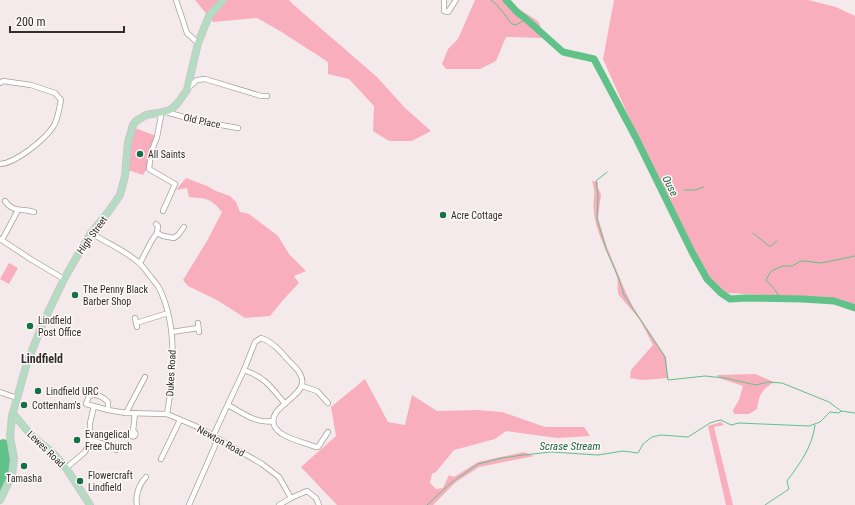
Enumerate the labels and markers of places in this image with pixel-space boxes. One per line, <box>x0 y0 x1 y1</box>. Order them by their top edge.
marker: All Saints <box>135 149 145 159</box>
place label: All Saints <box>148 149 186 160</box>
marker: Acre Cottage <box>438 210 448 220</box>
place label: Acre Cottage <box>451 210 503 221</box>
place label: The Penny Black Barber Shop <box>83 284 148 307</box>
marker: The Penny Black Barber Shop <box>70 290 80 300</box>
place label: Lindfield Post Office <box>38 315 81 338</box>
marker: Lindfield Post Office <box>25 321 35 331</box>
marker: Lindfield URC <box>33 386 43 396</box>
place label: Lindfield URC <box>46 386 99 397</box>
marker: Cottenham's <box>19 400 29 410</box>
place label: Cottenham's <box>32 400 81 411</box>
place label: Evangelical Free Church <box>85 429 132 452</box>
marker: Evangelical Free Church <box>72 435 82 445</box>
marker: Tamasha <box>19 461 29 471</box>
place label: Flowercraft Lindfield <box>88 470 133 493</box>
place label: Tamasha <box>6 473 42 484</box>
marker: Flowercraft Lindfield <box>75 476 85 486</box>

